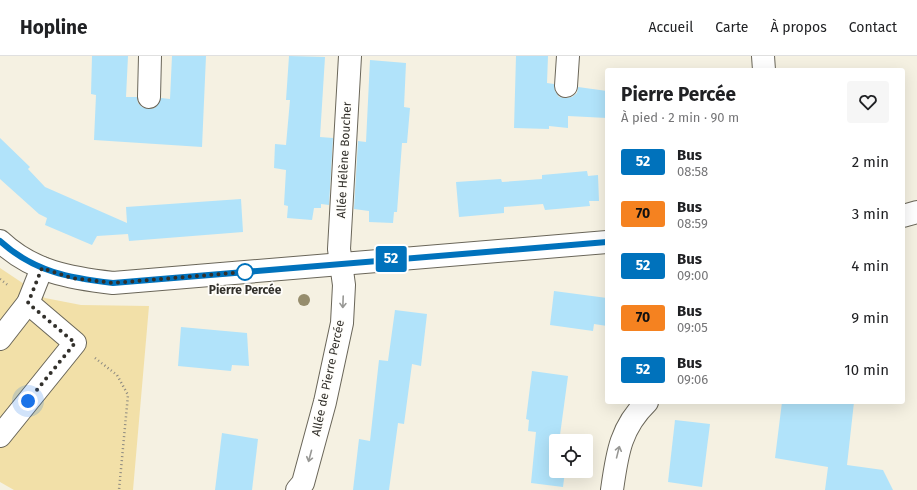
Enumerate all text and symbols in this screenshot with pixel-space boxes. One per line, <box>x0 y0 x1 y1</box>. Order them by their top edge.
text: Hopline <box>20 16 88 39</box>
text: Accueil <box>648 19 693 36</box>
text: Carte <box>715 19 748 36</box>
text: À propos <box>770 19 827 36</box>
text: Contact <box>849 19 897 36</box>
button: heart <box>847 81 889 123</box>
text: Pierre Percée <box>621 83 736 106</box>
street label: Allée Hélène Boucher <box>334 101 354 219</box>
text: À pied · 2 min · 90 m <box>621 110 739 125</box>
text: Bus <box>677 146 702 164</box>
text: 52 <box>636 153 650 170</box>
text: 2 min <box>852 153 889 171</box>
text: 08:58 <box>677 164 708 179</box>
text: Bus <box>677 198 702 216</box>
text: 70 <box>636 205 650 222</box>
text: 3 min <box>852 205 889 223</box>
text: 08:59 <box>677 216 708 231</box>
line badge: 52 <box>373 246 409 272</box>
text: 52 <box>384 250 398 267</box>
text: Bus <box>677 250 702 268</box>
text: 52 <box>636 257 650 274</box>
text: 4 min <box>851 257 889 275</box>
marker: Pierre Percée <box>236 263 254 281</box>
text: 09:00 <box>677 268 709 283</box>
place label: Pierre Percée <box>209 283 282 297</box>
one-way arrow <box>339 295 347 308</box>
text: Bus <box>677 302 702 320</box>
text: 70 <box>636 309 650 326</box>
text: 9 min <box>851 309 889 327</box>
street label: Allée de Pierre Percée <box>309 319 347 437</box>
text: 09:05 <box>677 320 708 335</box>
text: Bus <box>677 354 702 372</box>
text: 52 <box>636 361 650 378</box>
text: 10 min <box>844 361 889 379</box>
text: 09:06 <box>677 372 708 387</box>
your location <box>18 391 38 411</box>
map controls <box>549 434 593 478</box>
button: locate <box>549 434 593 478</box>
one-way arrow <box>615 445 622 458</box>
one-way arrow <box>306 449 314 462</box>

